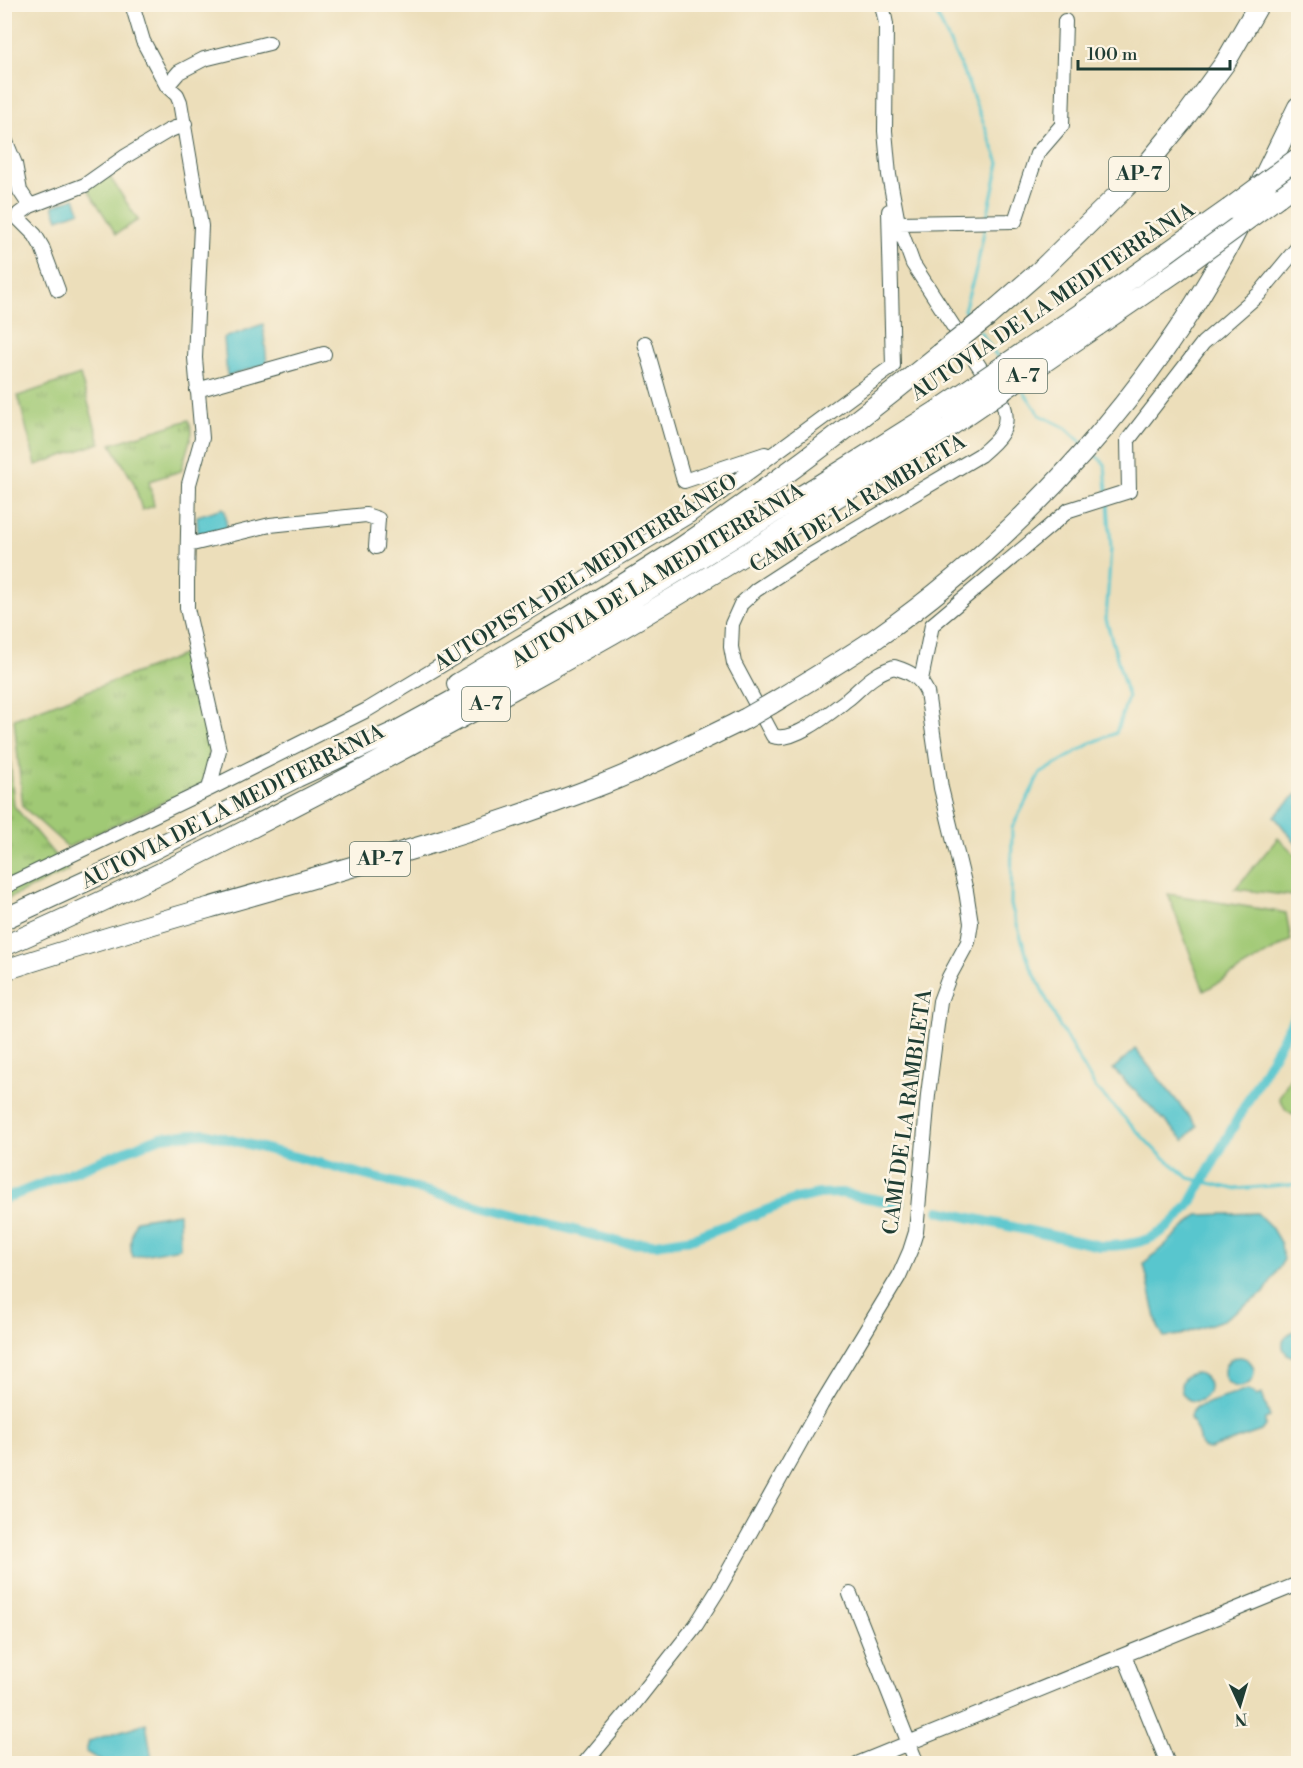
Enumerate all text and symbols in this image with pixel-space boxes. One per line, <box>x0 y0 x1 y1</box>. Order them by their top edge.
scale bar <box>1078 33 1230 71</box>
text: 100 m <box>1087 43 1138 66</box>
road number: AP-7 <box>1109 157 1169 191</box>
street label: AUTOVIA DE LA MEDITERRÀNIA <box>904 195 1200 407</box>
road number: A-7 <box>999 359 1047 393</box>
street label: CAMÍ DE LA RAMBLETA <box>744 427 971 579</box>
street label: AUTOPISTA DEL MEDITERRÁNEO <box>428 467 742 678</box>
street label: AUTOVIA DE LA MEDITERRÀNIA <box>505 476 809 674</box>
road number: A-7 <box>462 687 510 721</box>
street label: AUTOVIA DE LA MEDITERRÀNIA <box>75 717 389 895</box>
road number: AP-7 <box>350 842 410 876</box>
street label: CAMÍ DE LA RAMBLETA <box>876 987 938 1236</box>
north arrow <box>1210 1675 1270 1735</box>
text: N <box>1234 1709 1248 1729</box>

